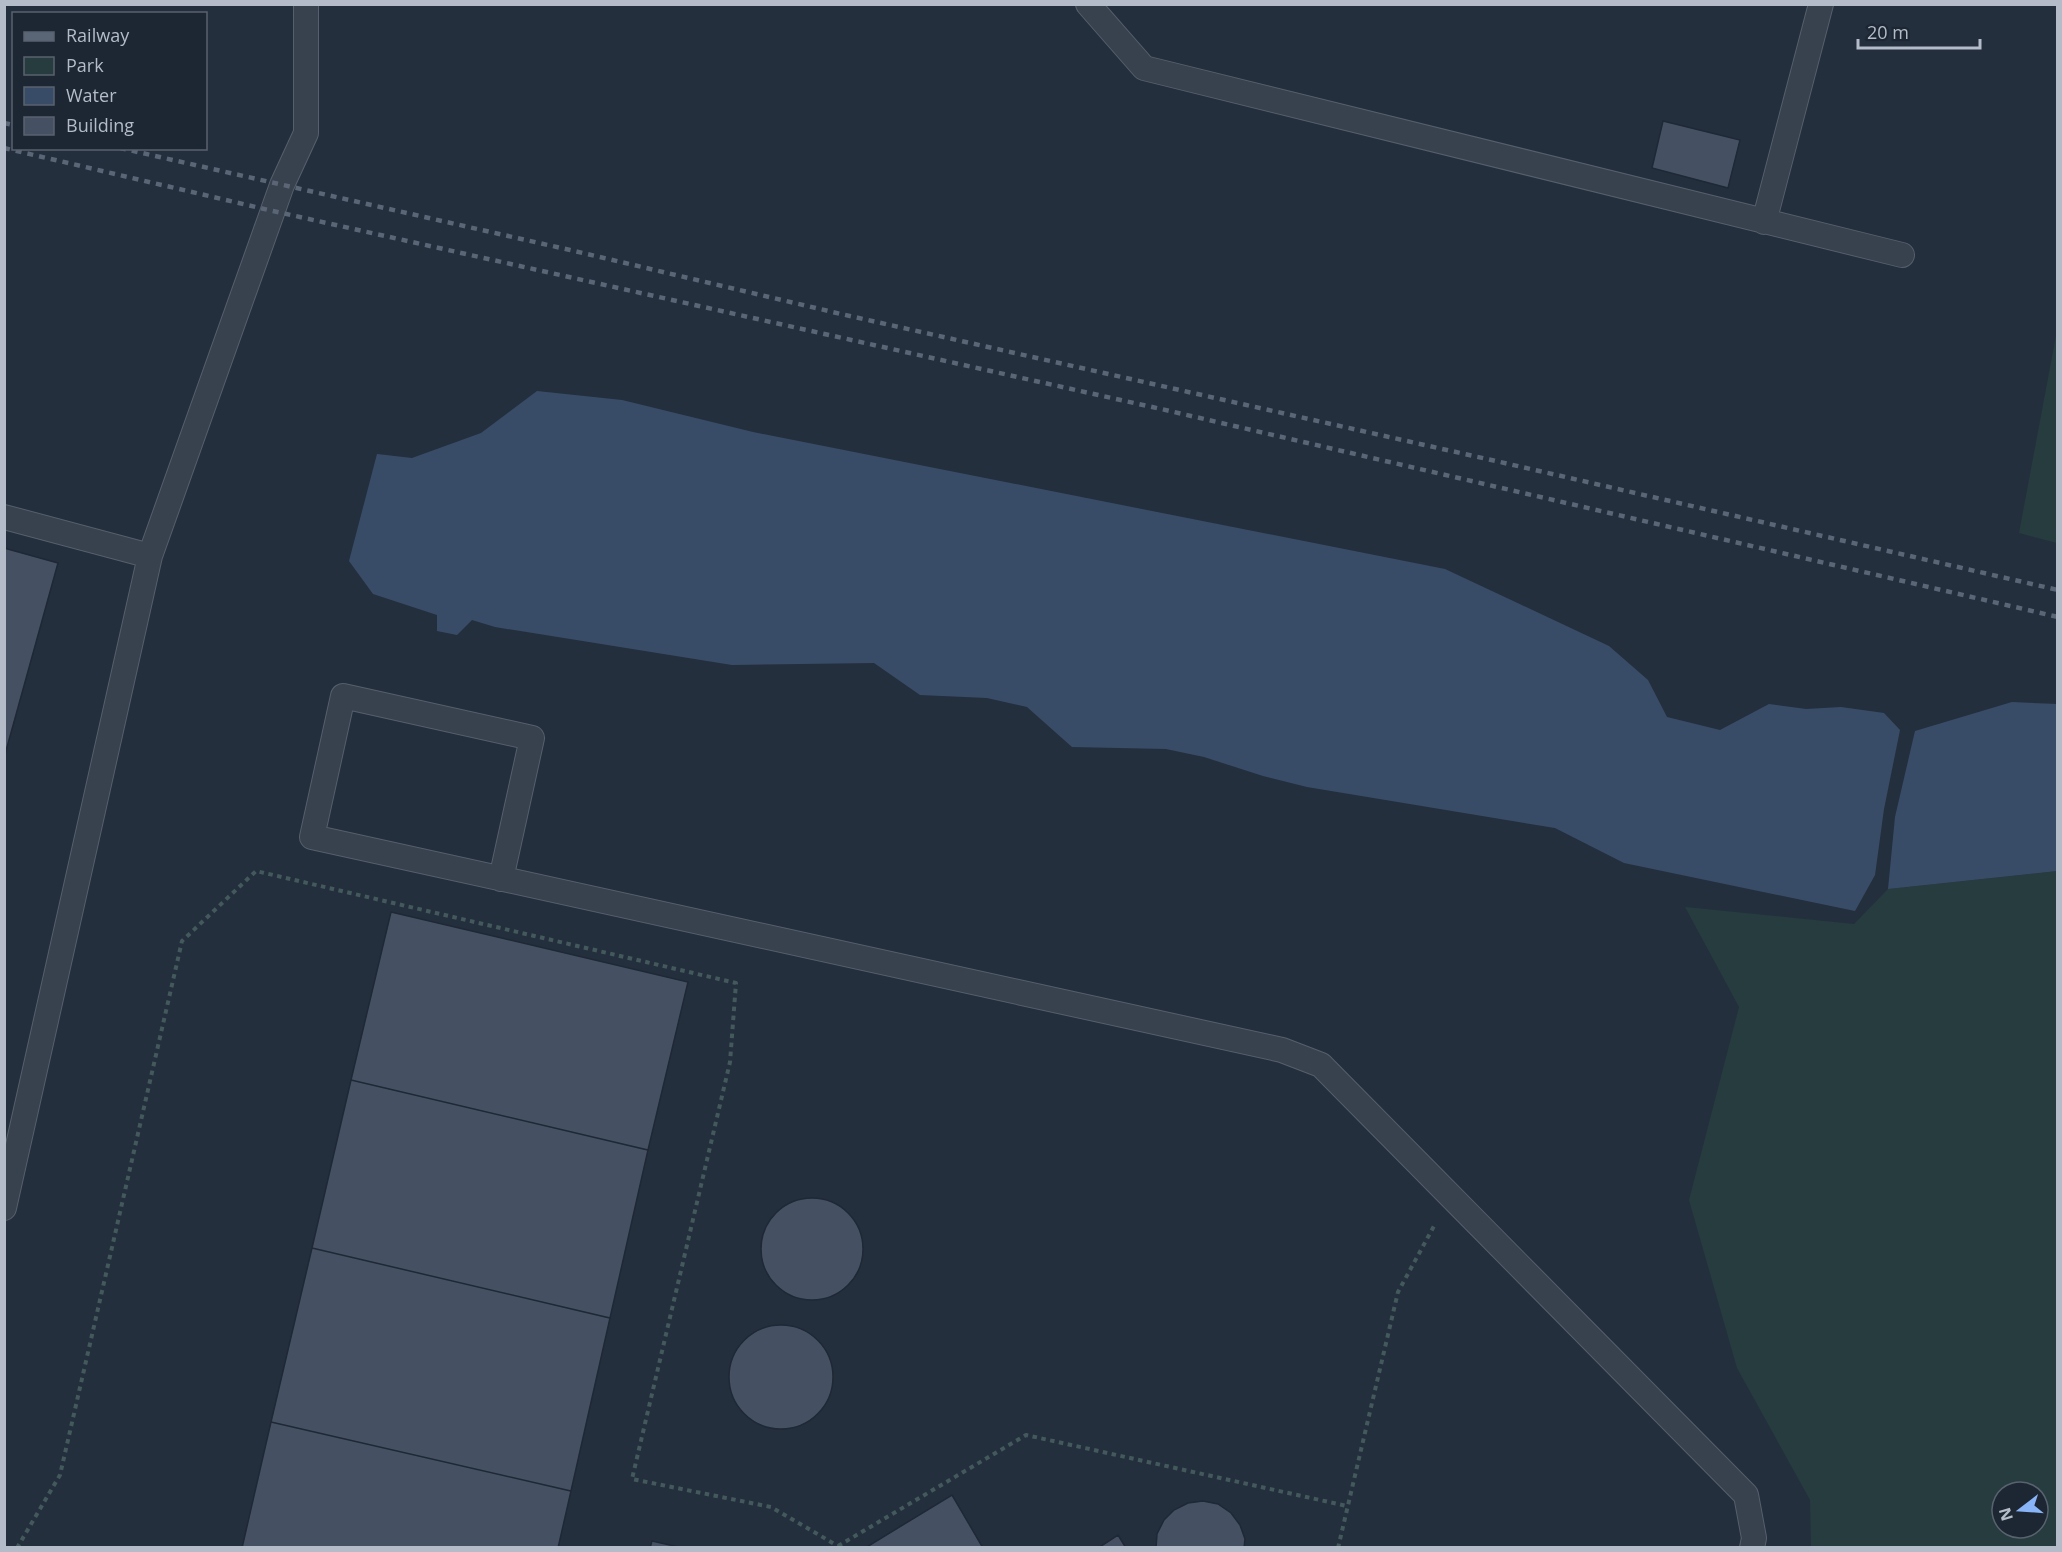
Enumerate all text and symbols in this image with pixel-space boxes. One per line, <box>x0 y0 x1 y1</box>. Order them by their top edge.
legend <box>12 12 207 150</box>
scale bar <box>1858 12 1980 50</box>
text: 20 m <box>1867 20 1909 44</box>
text: Railway <box>66 23 130 47</box>
text: Park <box>66 53 104 77</box>
text: Water <box>66 83 117 107</box>
text: Building <box>66 113 134 137</box>
north arrow <box>1990 1480 2050 1540</box>
text: N <box>1993 1505 2018 1524</box>

